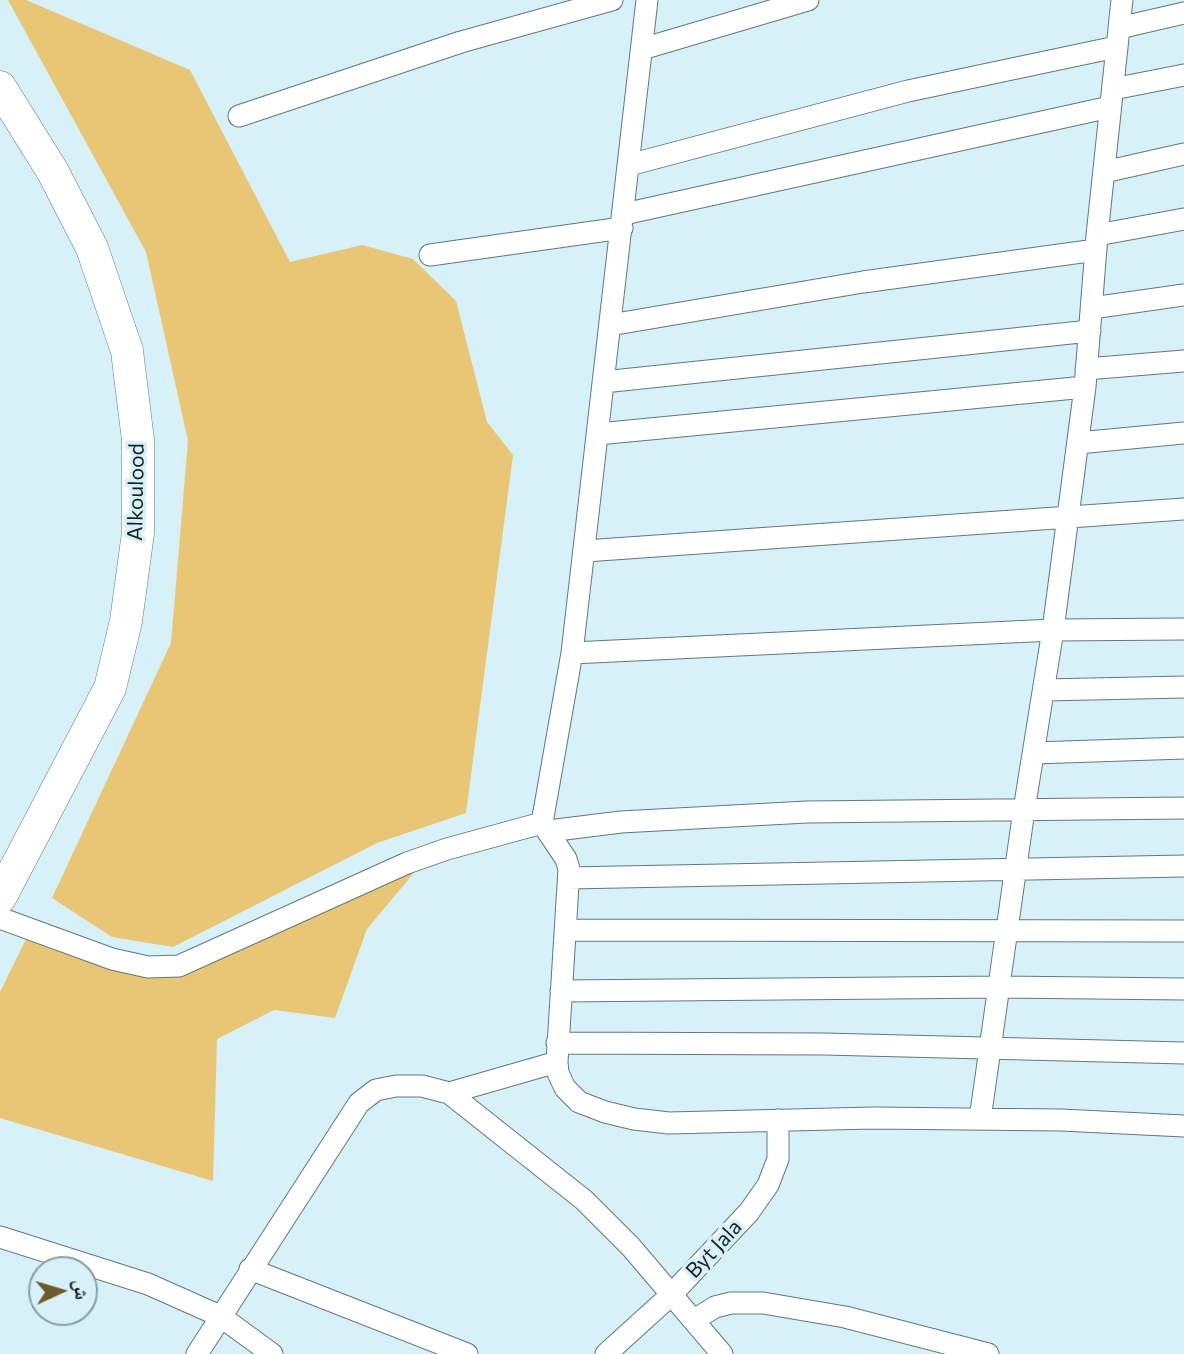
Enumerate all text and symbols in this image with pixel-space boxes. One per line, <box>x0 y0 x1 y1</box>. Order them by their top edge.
street label: Alkoulood <box>123 443 149 541</box>
street label: Byt Jala <box>681 1215 747 1283</box>
north arrow <box>28 1256 98 1326</box>
text: ش <box>70 1279 95 1300</box>

